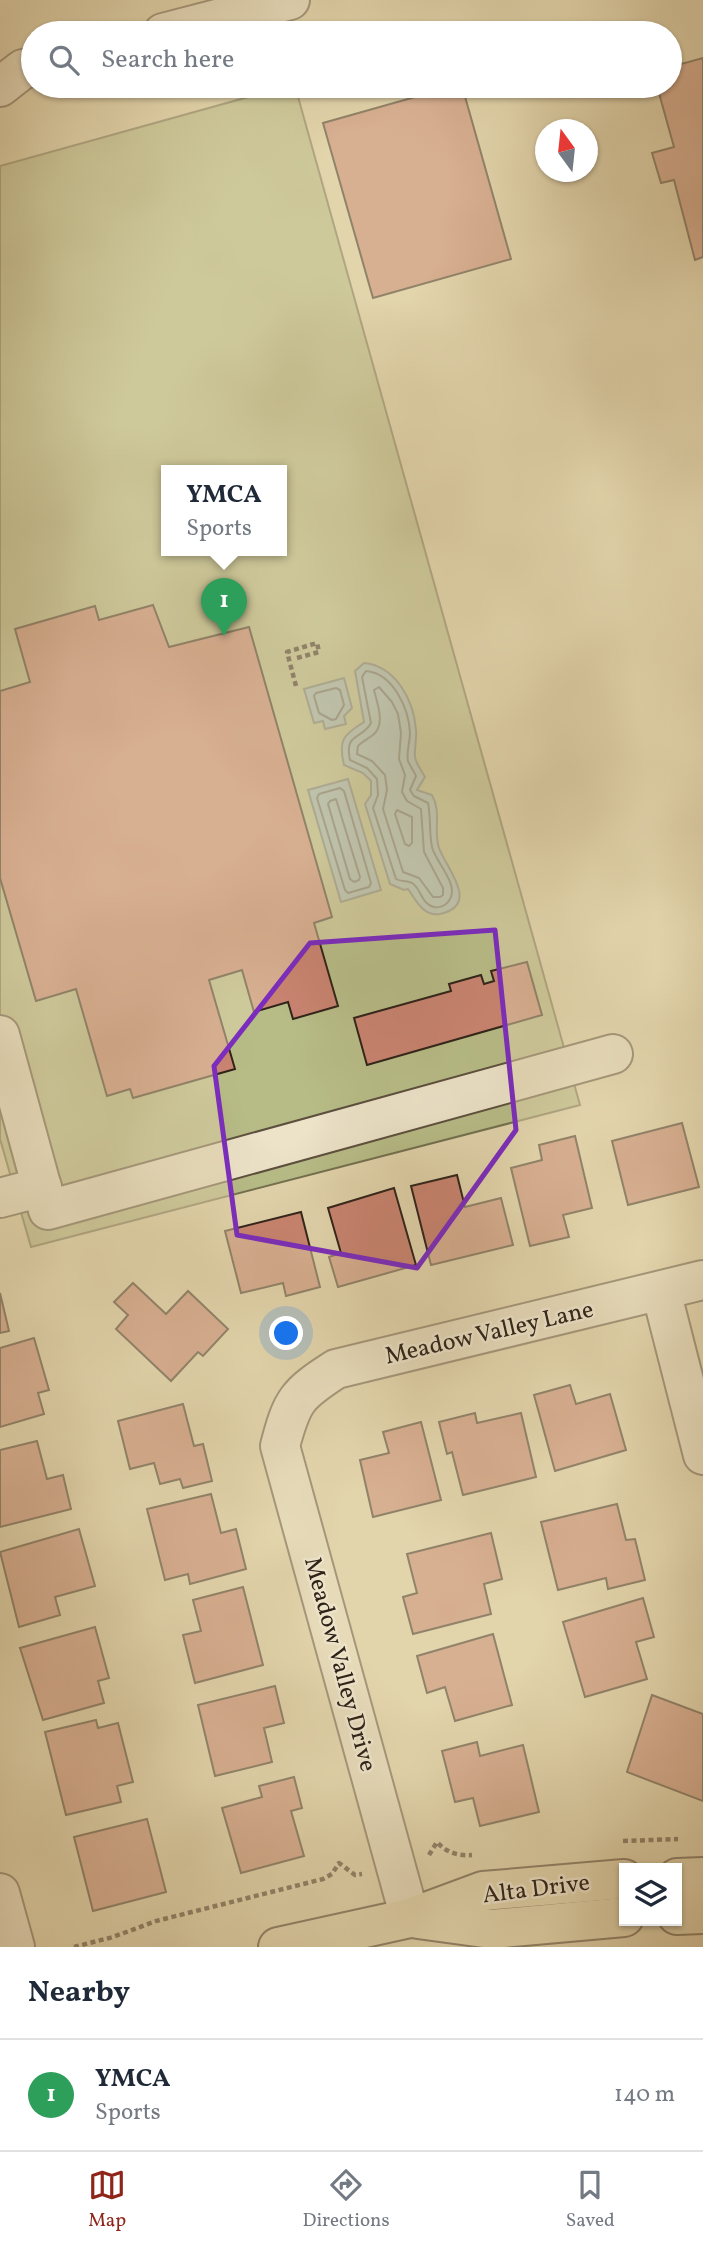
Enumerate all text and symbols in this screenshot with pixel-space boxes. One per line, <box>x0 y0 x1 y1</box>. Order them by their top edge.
search box <box>21 21 682 98</box>
icon: search <box>45 41 83 79</box>
text: Search here <box>101 42 234 78</box>
north arrow <box>535 119 598 182</box>
popup <box>161 465 287 556</box>
text: YMCA <box>186 477 262 513</box>
text: Sports <box>186 513 252 545</box>
pin: 1 <box>201 578 247 636</box>
street label: Meadow Valley Lane <box>382 1293 597 1374</box>
your location <box>269 1316 303 1350</box>
street label: Meadow Valley Drive <box>294 1554 384 1775</box>
map controls <box>619 1863 682 1926</box>
button: layers <box>619 1863 682 1926</box>
street label: Alta Drive <box>481 1867 592 1913</box>
text: Nearby <box>28 1972 130 2014</box>
text: YMCA <box>95 2061 171 2097</box>
text: 1 <box>46 2079 56 2111</box>
text: 140 m <box>614 2079 675 2111</box>
text: Sports <box>95 2097 161 2129</box>
tab: Map <box>88 2166 126 2234</box>
tab: Directions <box>303 2166 390 2234</box>
tab: Saved <box>566 2166 615 2234</box>

